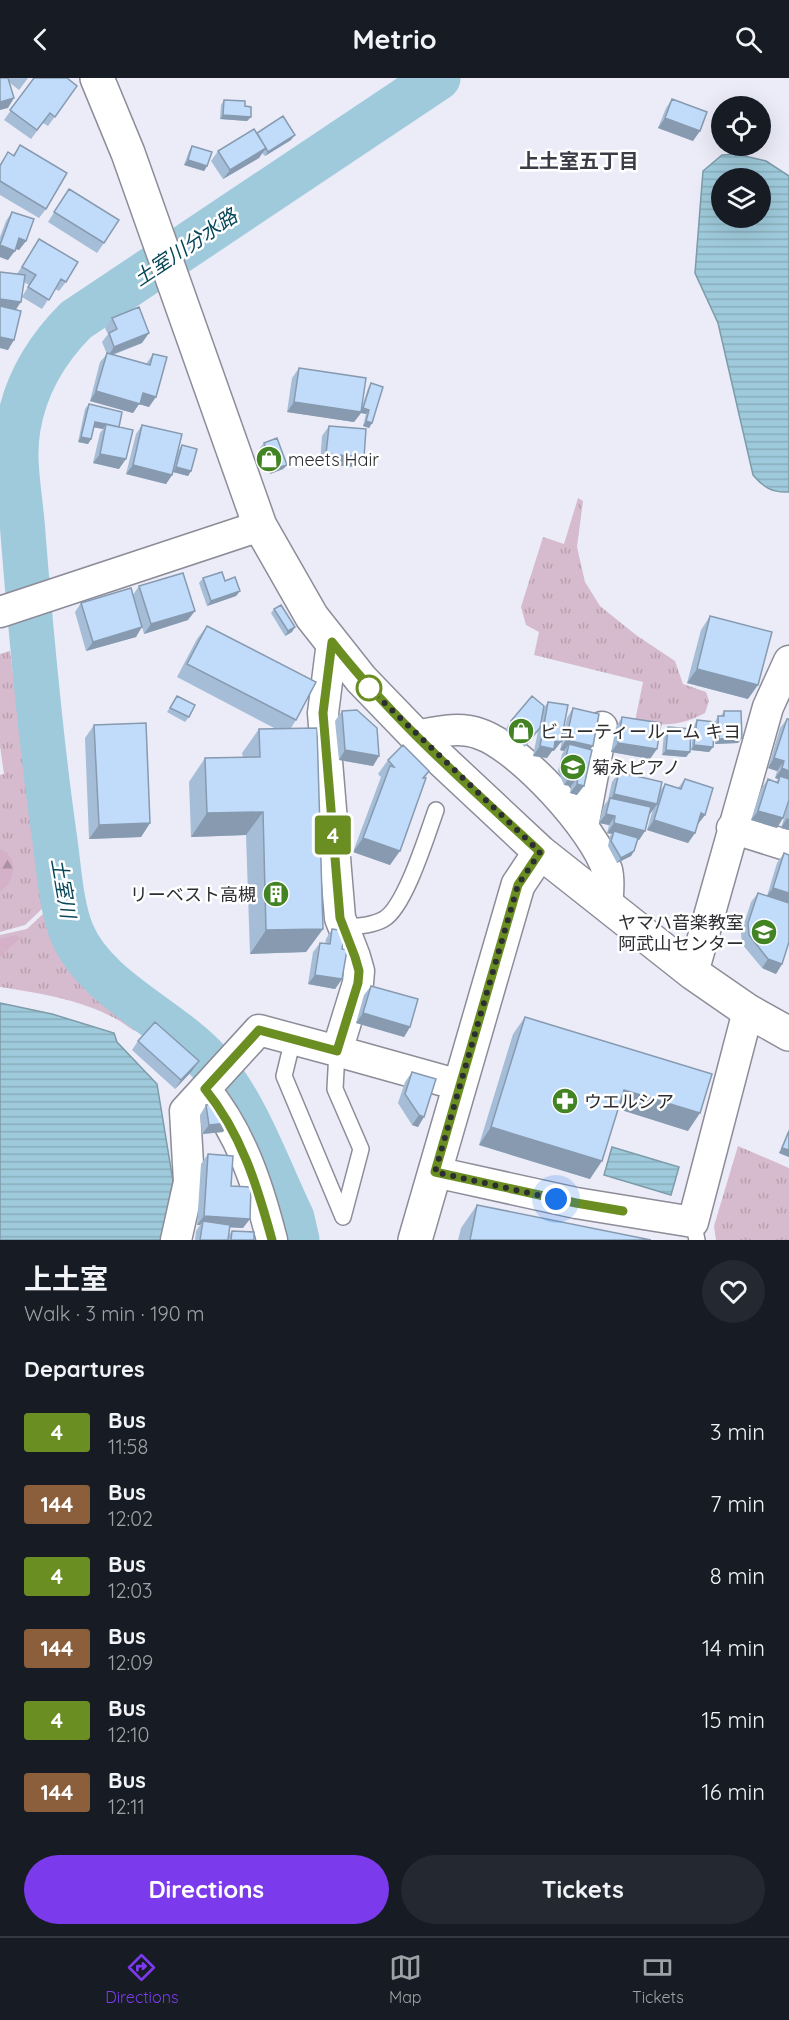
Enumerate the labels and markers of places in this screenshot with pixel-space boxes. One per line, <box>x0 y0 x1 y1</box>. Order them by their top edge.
shop icon: meets Hair <box>254 444 284 474</box>
place label: meets Hair <box>288 448 379 471</box>
unlabelled marker <box>356 675 382 701</box>
shop icon: ビューティールーム キヨ <box>506 716 536 746</box>
place label: ビューティールーム キヨ <box>540 720 741 743</box>
school or university icon: 菊永ピアノ <box>558 752 588 782</box>
place label: 菊永ピアノ <box>592 756 680 779</box>
building icon: リーベスト高槻 <box>261 879 291 909</box>
place label: リーベスト高槻 <box>130 883 256 906</box>
place label: ヤマハ音楽教室 阿武山センター <box>618 911 744 955</box>
school or university icon: ヤマハ音楽教室 阿武山センター <box>749 917 779 947</box>
pharmacy icon: ウエルシア <box>550 1086 580 1116</box>
place label: ウエルシア <box>584 1090 674 1113</box>

